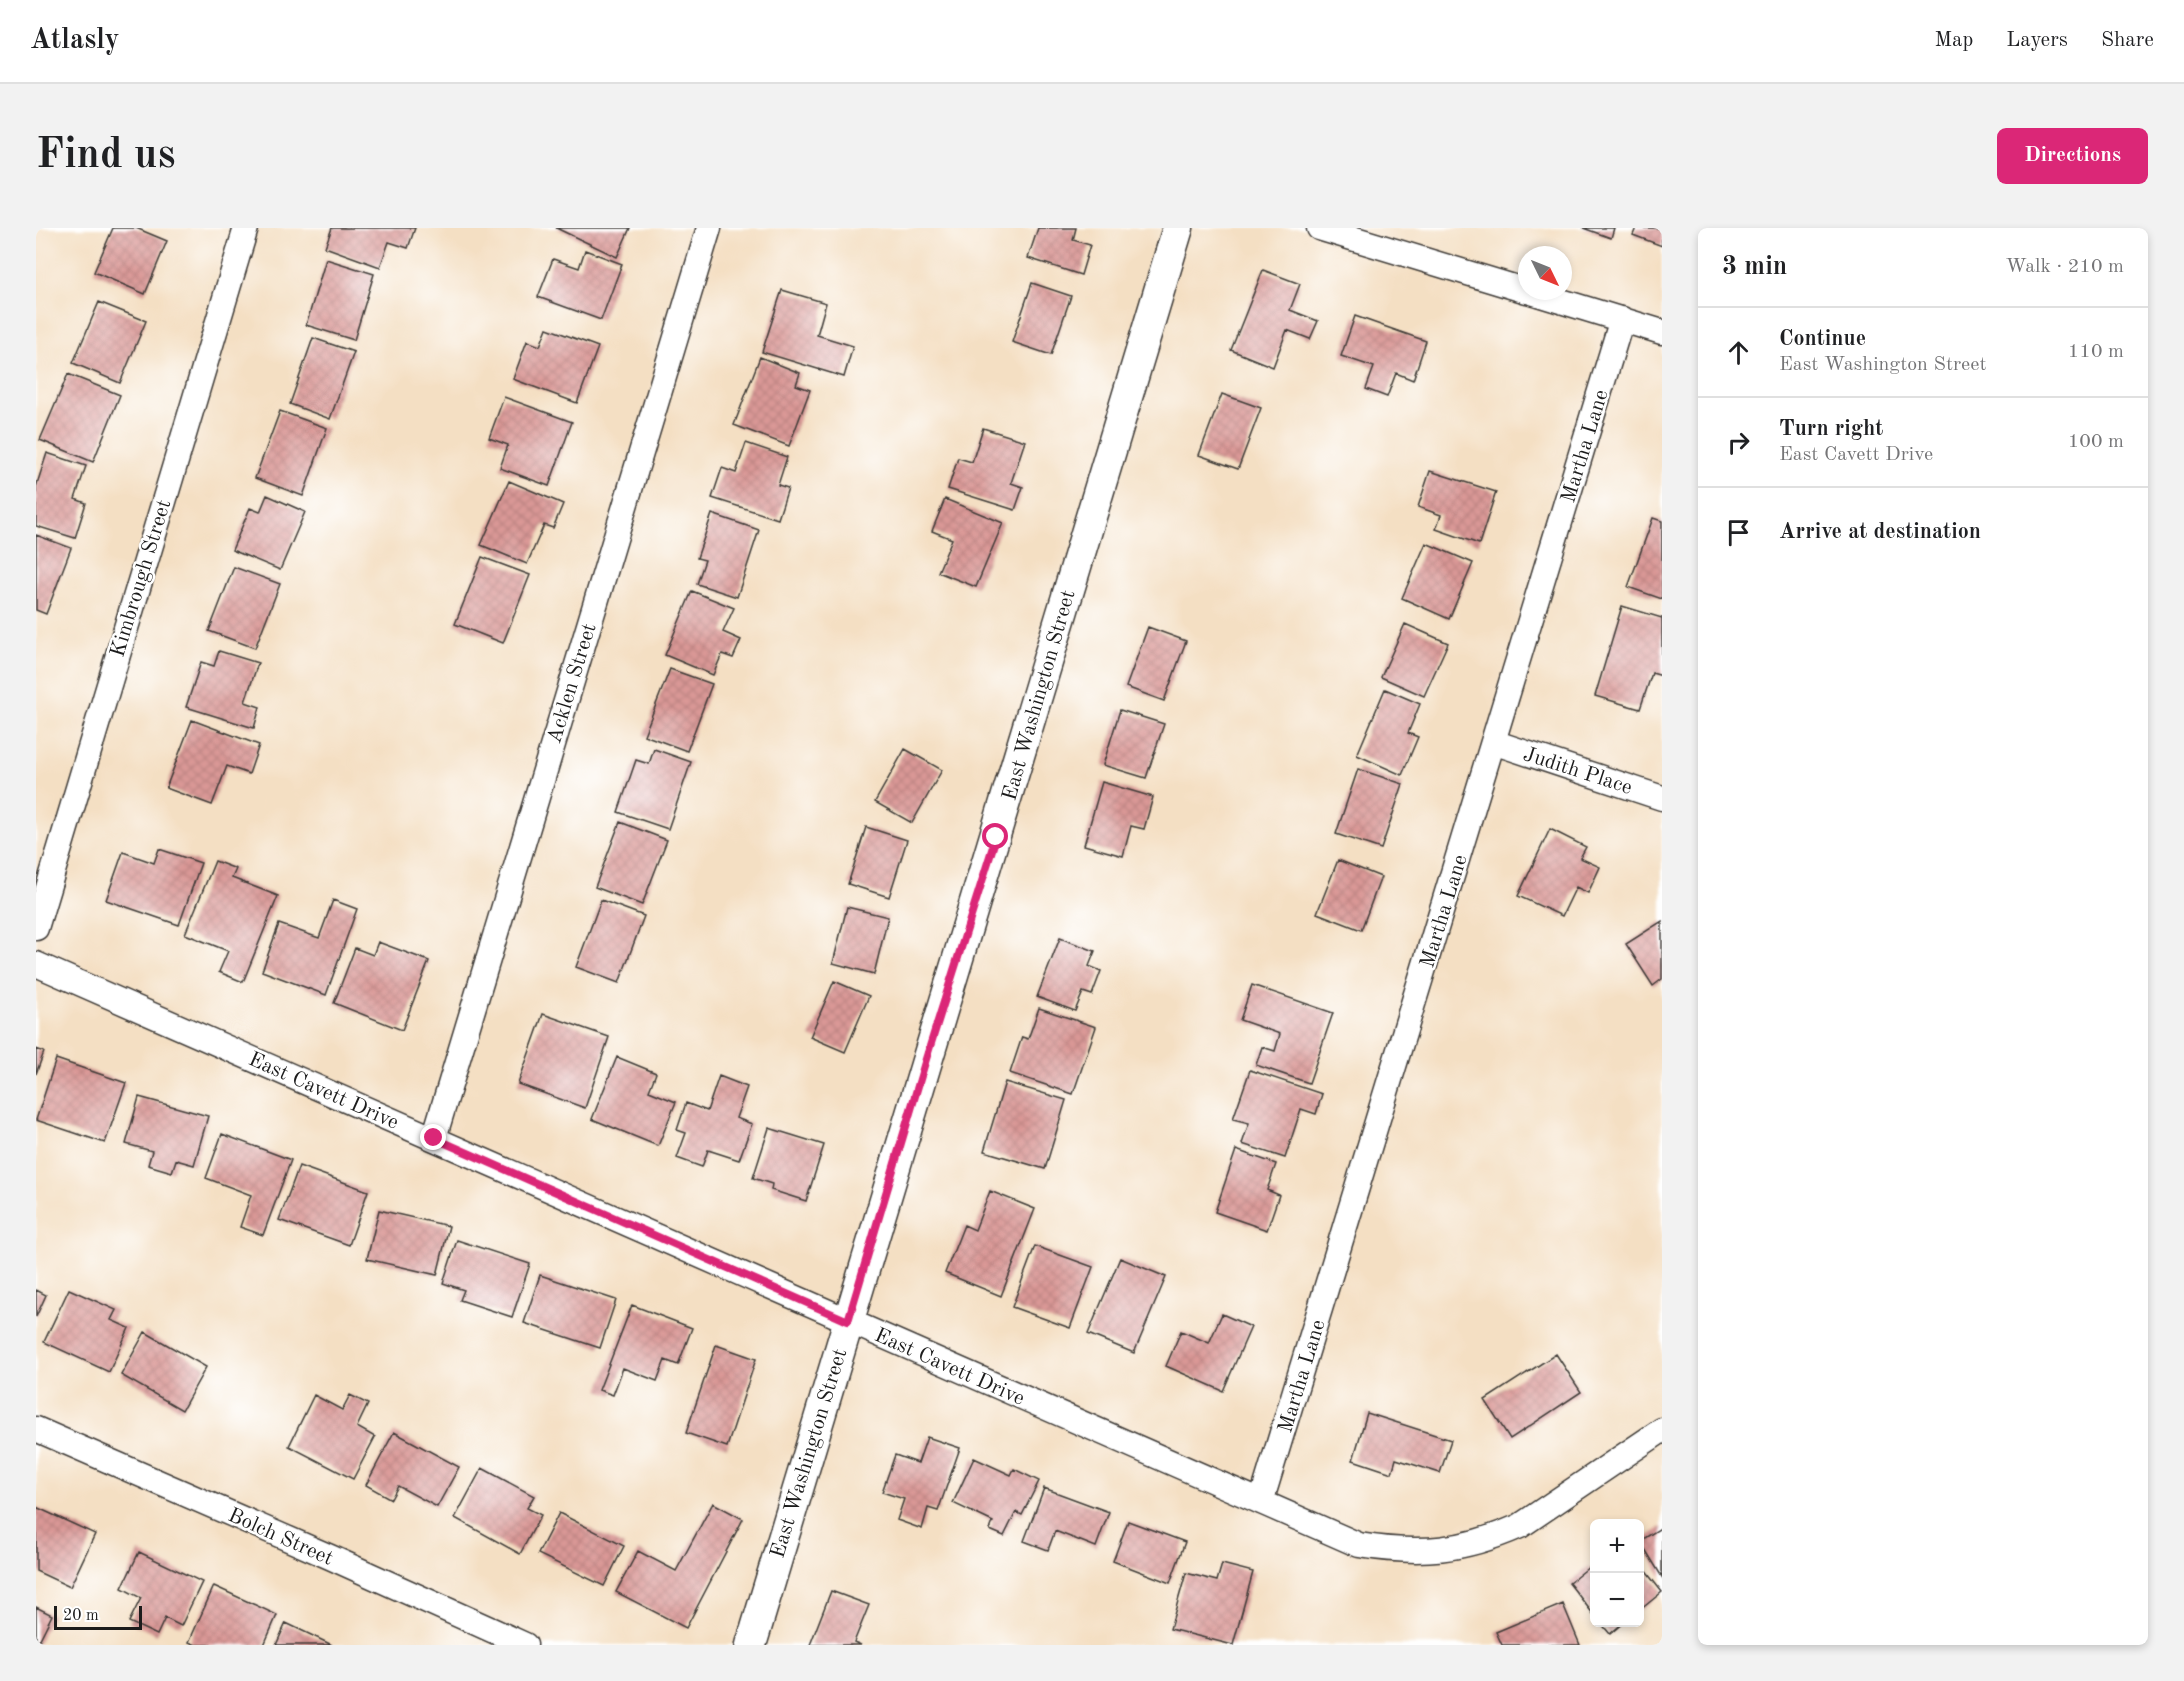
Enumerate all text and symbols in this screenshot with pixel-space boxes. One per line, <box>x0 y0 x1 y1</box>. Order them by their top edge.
text: Atlasly <box>30 27 120 55</box>
text: Map <box>1934 30 1973 51</box>
text: Layers <box>2006 30 2068 51</box>
text: Share <box>2101 30 2154 51</box>
button: Directions <box>1997 128 2148 184</box>
text: Find us <box>36 135 175 177</box>
north arrow <box>1518 246 1572 300</box>
text: 3 min <box>1722 254 1787 280</box>
text: Walk · 210 m <box>2005 257 2124 277</box>
text: Continue <box>1779 328 1866 350</box>
icon: ahead <box>1722 336 1755 369</box>
text: 110 m <box>2068 342 2124 362</box>
text: East Washington Street <box>1779 355 1986 375</box>
street label: Martha Lane <box>1558 387 1613 505</box>
text: Turn right <box>1779 418 1883 440</box>
icon: right <box>1722 426 1755 459</box>
text: 100 m <box>2068 432 2124 452</box>
text: East Cavett Drive <box>1779 445 1933 465</box>
street label: Kimbrough Street <box>107 497 175 660</box>
icon: arrive <box>1722 516 1755 549</box>
text: Arrive at destination <box>1779 521 1981 543</box>
street label: East Washington Street <box>999 588 1080 803</box>
street label: Acklen Street <box>544 621 601 746</box>
street label: Judith Place <box>1521 744 1635 799</box>
route start <box>982 823 1008 849</box>
street label: Martha Lane <box>1417 852 1472 970</box>
street label: East Cavett Drive <box>245 1049 402 1134</box>
route end <box>420 1124 446 1150</box>
street label: Martha Lane <box>1275 1317 1330 1435</box>
street label: East Cavett Drive <box>871 1325 1028 1410</box>
street label: East Washington Street <box>768 1346 851 1561</box>
street label: Bolch Street <box>225 1505 336 1570</box>
map controls <box>1590 1519 1644 1627</box>
button: + <box>1590 1519 1644 1573</box>
button: − <box>1590 1573 1644 1627</box>
scale bar <box>54 1603 142 1630</box>
text: 20 m <box>63 1608 99 1624</box>

